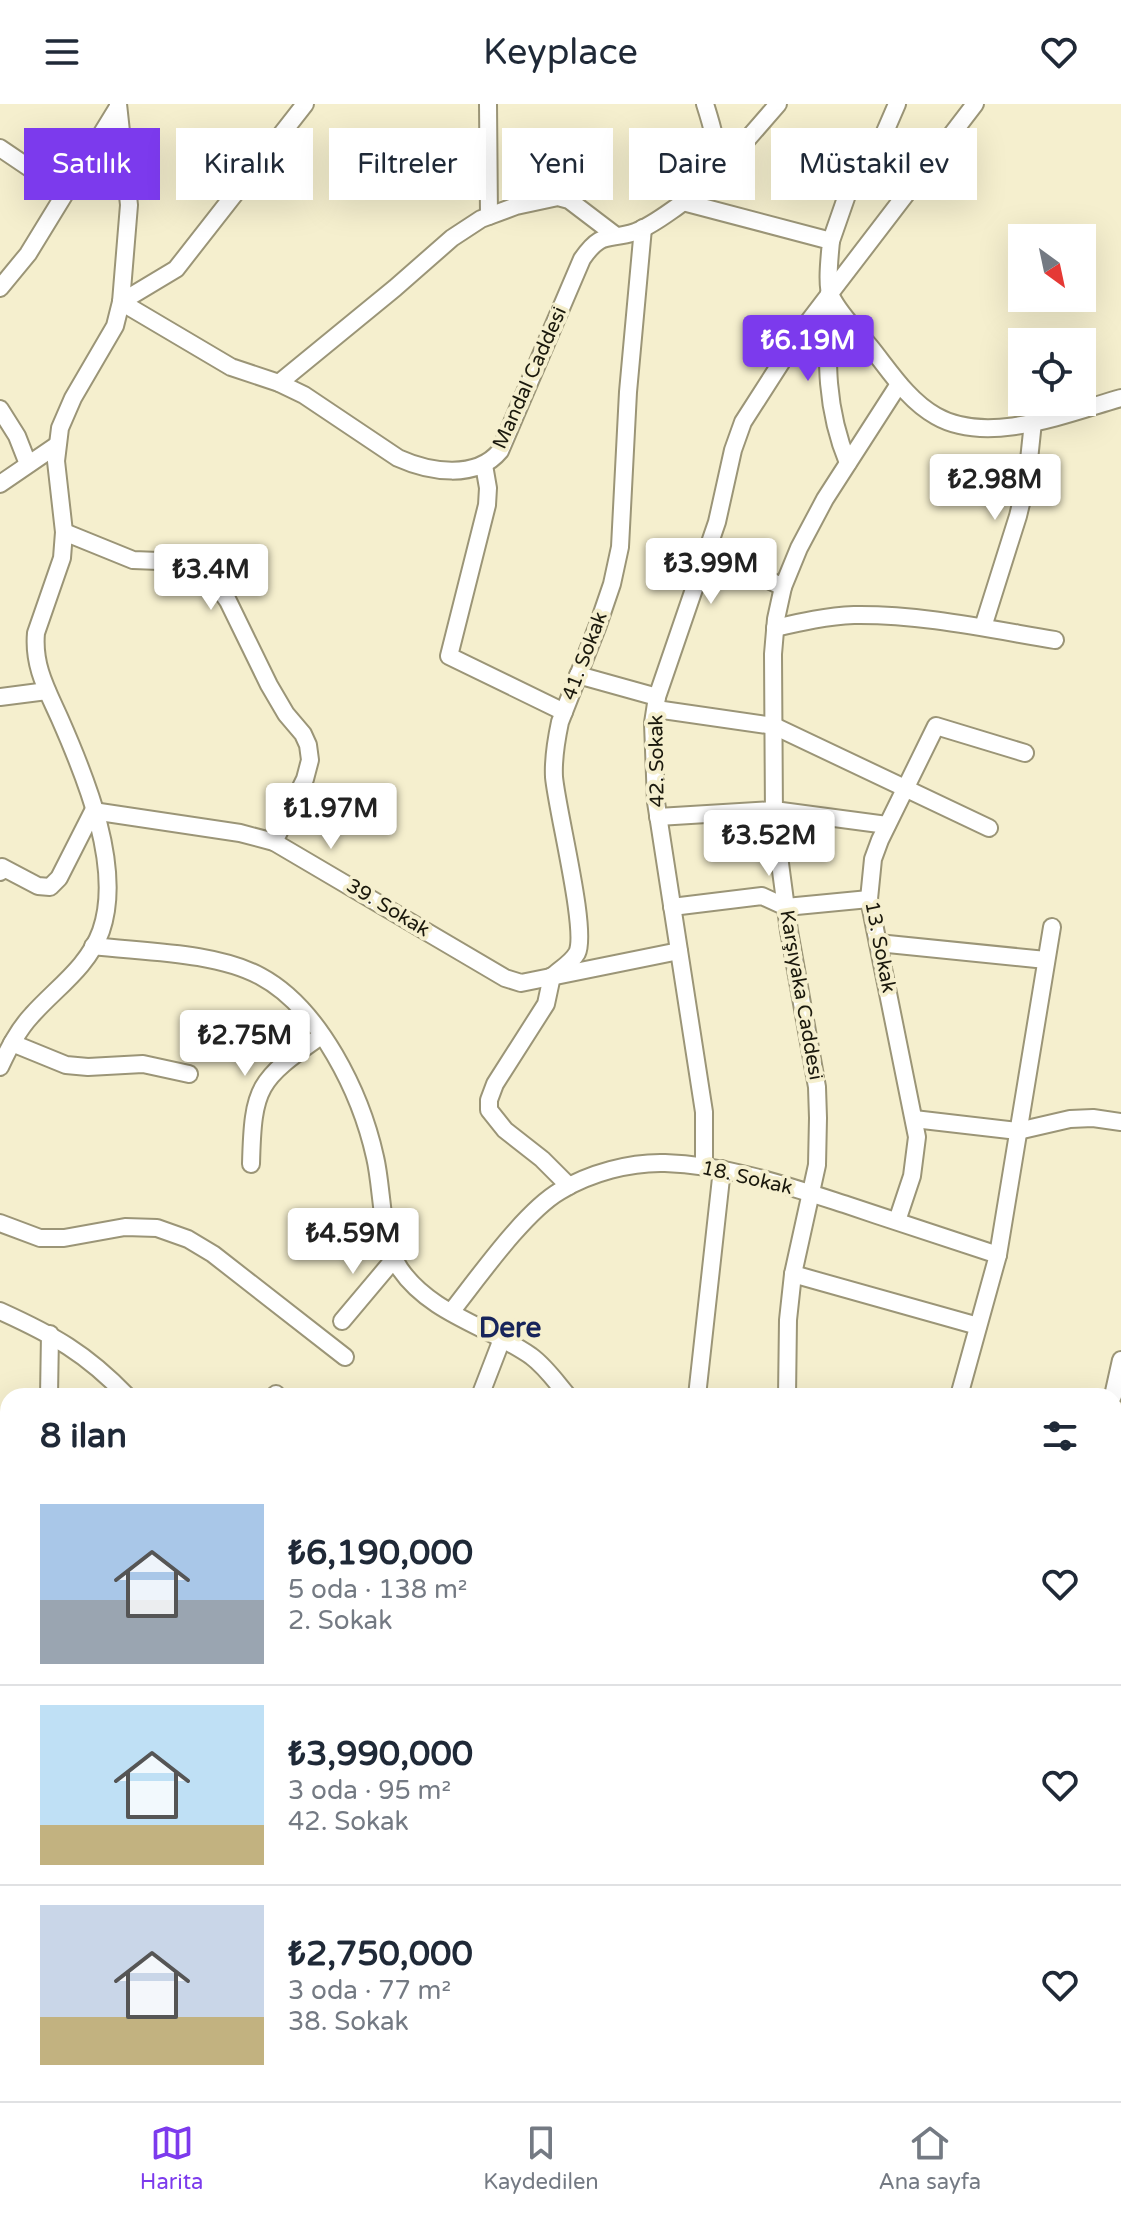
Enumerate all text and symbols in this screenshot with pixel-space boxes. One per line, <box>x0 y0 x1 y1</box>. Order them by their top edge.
icon: menu <box>40 30 84 74</box>
icon: heart <box>1037 30 1081 74</box>
text: Keyplace <box>483 31 638 74</box>
chip: Satılık <box>24 128 160 200</box>
chip: Kiralık <box>176 128 313 200</box>
chip: Filtreler <box>329 128 486 200</box>
chip: Yeni <box>502 128 613 200</box>
chip: Daire <box>629 128 755 200</box>
chip: Müstakil ev <box>771 128 977 200</box>
north arrow <box>1008 224 1096 312</box>
map controls <box>1008 224 1096 416</box>
street label: Mandal Caddesi <box>488 303 572 453</box>
pin: ₺6.19M <box>743 315 873 383</box>
text: ₺6.19M <box>761 325 855 356</box>
button: locate <box>1008 328 1096 416</box>
pin: ₺2.98M <box>930 454 1060 522</box>
text: ₺2.98M <box>948 464 1042 495</box>
pin: ₺3.99M <box>646 538 776 606</box>
pin: ₺3.4M <box>155 544 267 612</box>
text: ₺3.99M <box>664 548 758 579</box>
text: ₺3.4M <box>172 554 250 585</box>
street label: 41. Sokak <box>557 608 613 704</box>
street label: 42. Sokak <box>644 714 670 808</box>
pin: ₺1.97M <box>266 783 396 851</box>
text: ₺1.97M <box>284 793 378 824</box>
pin: ₺3.52M <box>704 810 834 878</box>
text: ₺3.52M <box>722 820 816 851</box>
street label: 39. Sokak <box>342 874 434 942</box>
street label: 13. Sokak <box>859 899 901 995</box>
street label: Karşıyaka Caddesi <box>774 908 828 1082</box>
pin: ₺2.75M <box>180 1010 310 1078</box>
text: ₺2.75M <box>198 1020 292 1051</box>
street label: 18. Sokak <box>699 1156 795 1200</box>
pin: ₺4.59M <box>288 1208 418 1276</box>
text: ₺4.59M <box>306 1218 400 1249</box>
district label: Dere <box>479 1311 541 1345</box>
icon: filters <box>1038 1414 1082 1458</box>
text: 8 ilan <box>40 1416 127 1457</box>
text: ₺6,190,000 <box>288 1533 473 1574</box>
icon: home <box>104 1536 200 1632</box>
icon: heart <box>1038 1562 1082 1606</box>
text: 5 oda · 138 m² <box>288 1574 467 1605</box>
text: 2. Sokak <box>288 1605 392 1636</box>
text: ₺3,990,000 <box>288 1734 473 1775</box>
icon: home <box>104 1737 200 1833</box>
icon: heart <box>1038 1763 1082 1807</box>
text: 3 oda · 95 m² <box>288 1775 451 1806</box>
text: 42. Sokak <box>288 1806 409 1837</box>
text: ₺2,750,000 <box>288 1934 473 1975</box>
icon: home <box>104 1937 200 2033</box>
icon: heart <box>1038 1963 1082 2007</box>
text: 3 oda · 77 m² <box>288 1975 451 2006</box>
text: 38. Sokak <box>288 2006 409 2037</box>
tab: Harita <box>140 2121 203 2195</box>
tab: Kaydedilen <box>483 2121 599 2195</box>
tab: Ana sayfa <box>878 2121 981 2195</box>

